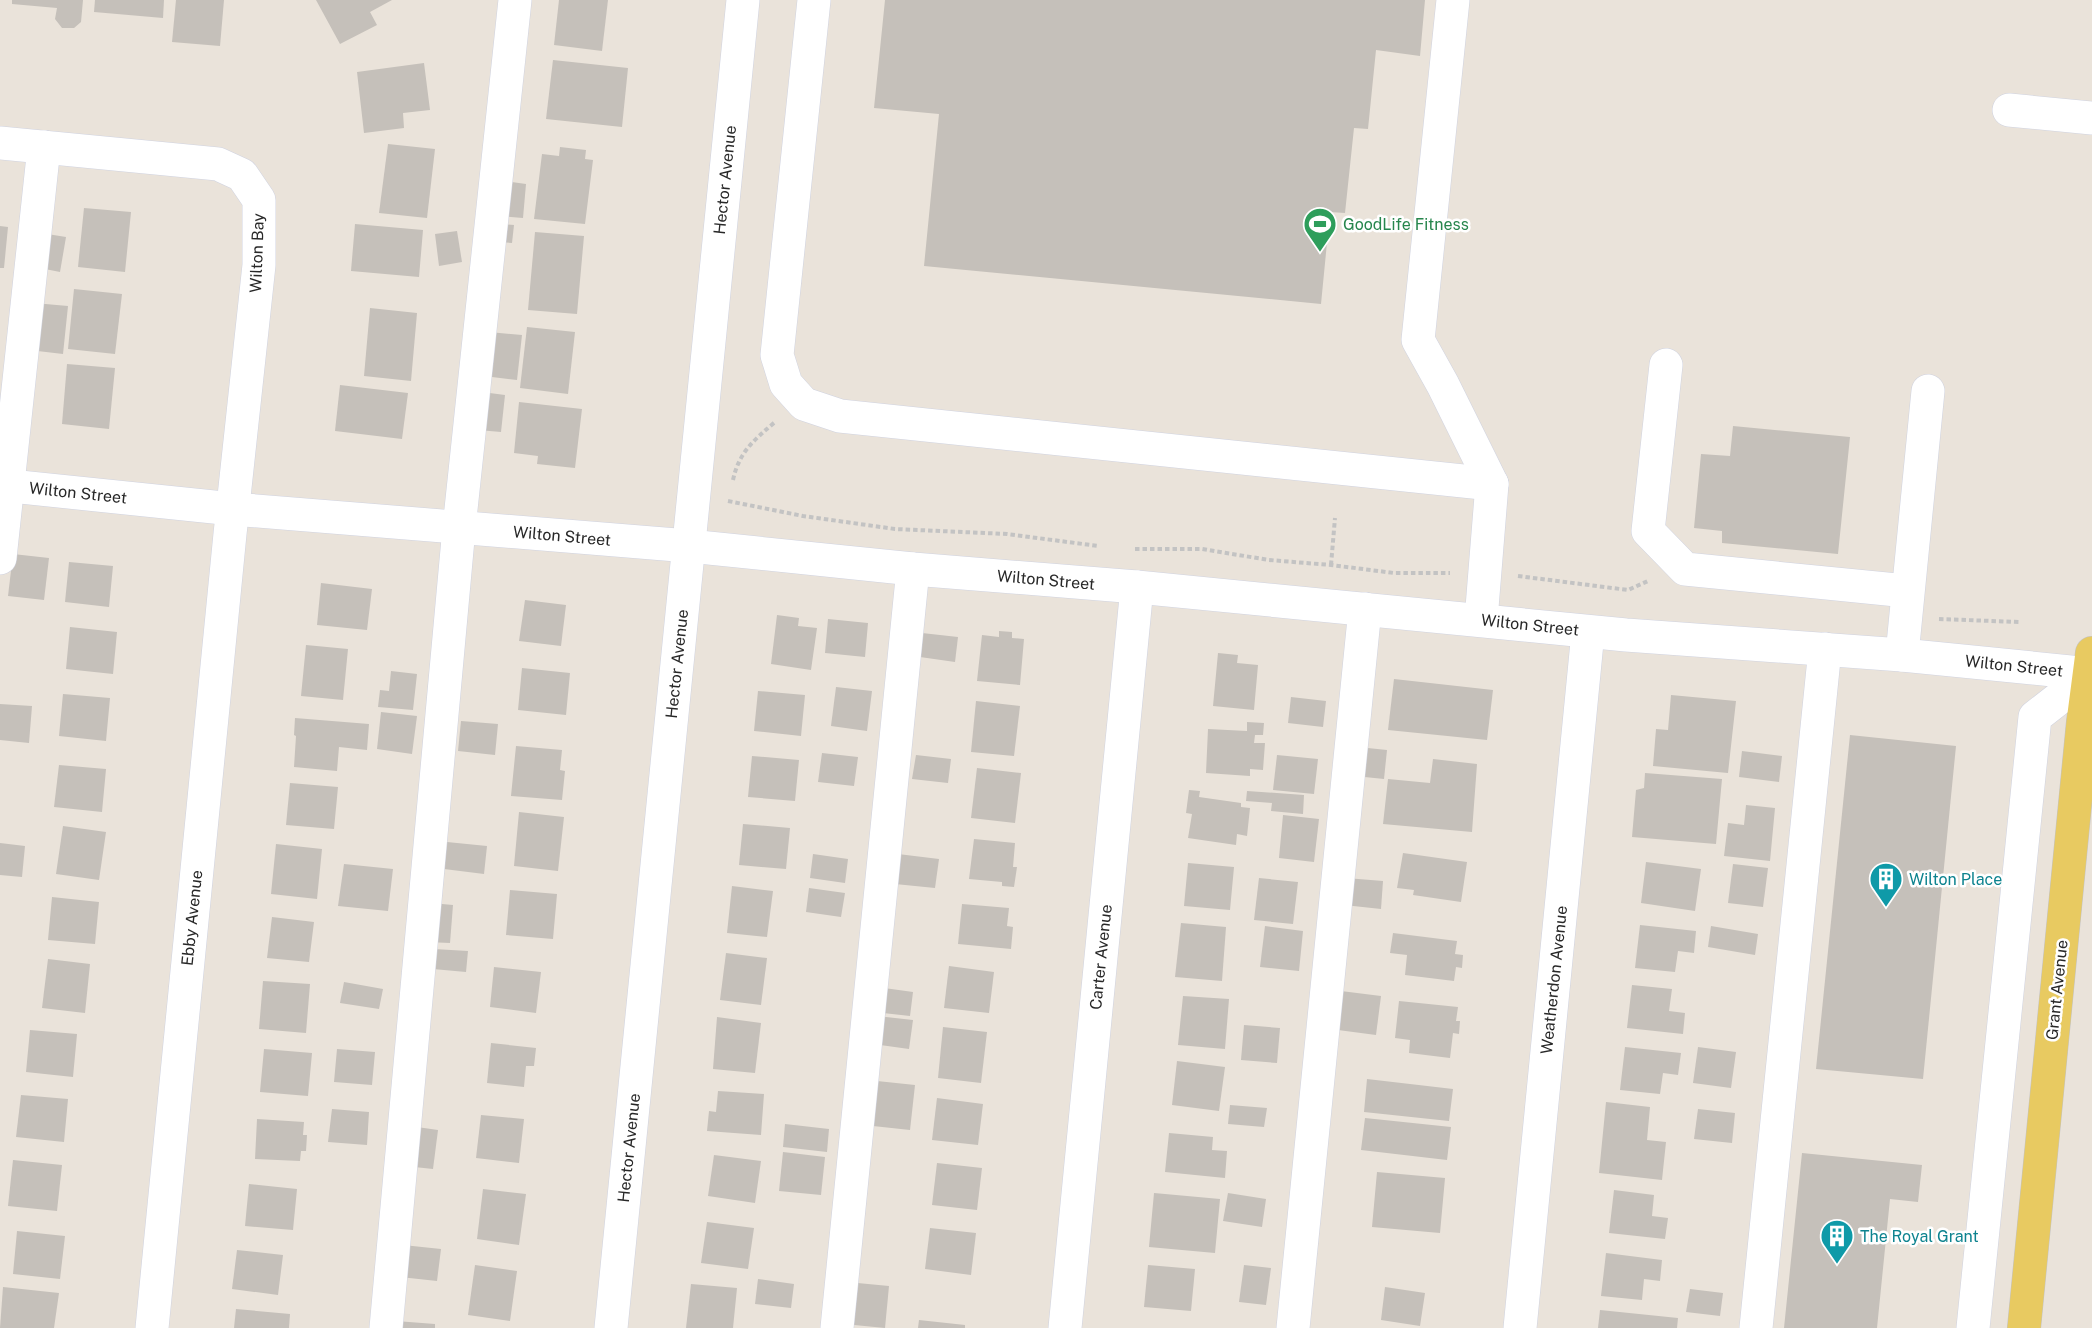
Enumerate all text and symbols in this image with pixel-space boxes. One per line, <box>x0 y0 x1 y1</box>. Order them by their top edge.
street label: Hector Avenue <box>710 124 740 236</box>
sports icon: GoodLife Fitness <box>1302 206 1338 253</box>
street label: Wilton Bay <box>246 212 268 293</box>
place label: GoodLife Fitness <box>1343 215 1469 234</box>
street label: Wilton Street <box>28 478 128 508</box>
street label: Wilton Street <box>512 522 612 550</box>
street label: Wilton Street <box>996 566 1096 594</box>
street label: Hector Avenue <box>662 608 692 720</box>
street label: Wilton Street <box>1480 610 1580 640</box>
street label: Wilton Street <box>1964 651 2064 681</box>
building icon: Wilton Place <box>1868 861 1904 908</box>
street label: Ebby Avenue <box>178 869 206 967</box>
place label: Wilton Place <box>1909 870 2002 889</box>
street label: Carter Avenue <box>1086 903 1116 1011</box>
street label: Weatherdon Avenue <box>1537 905 1571 1055</box>
street label: Grant Avenue <box>2042 939 2072 1041</box>
street label: Hector Avenue <box>614 1092 644 1204</box>
building icon: The Royal Grant <box>1819 1218 1855 1265</box>
place label: The Royal Grant <box>1860 1227 1979 1246</box>

